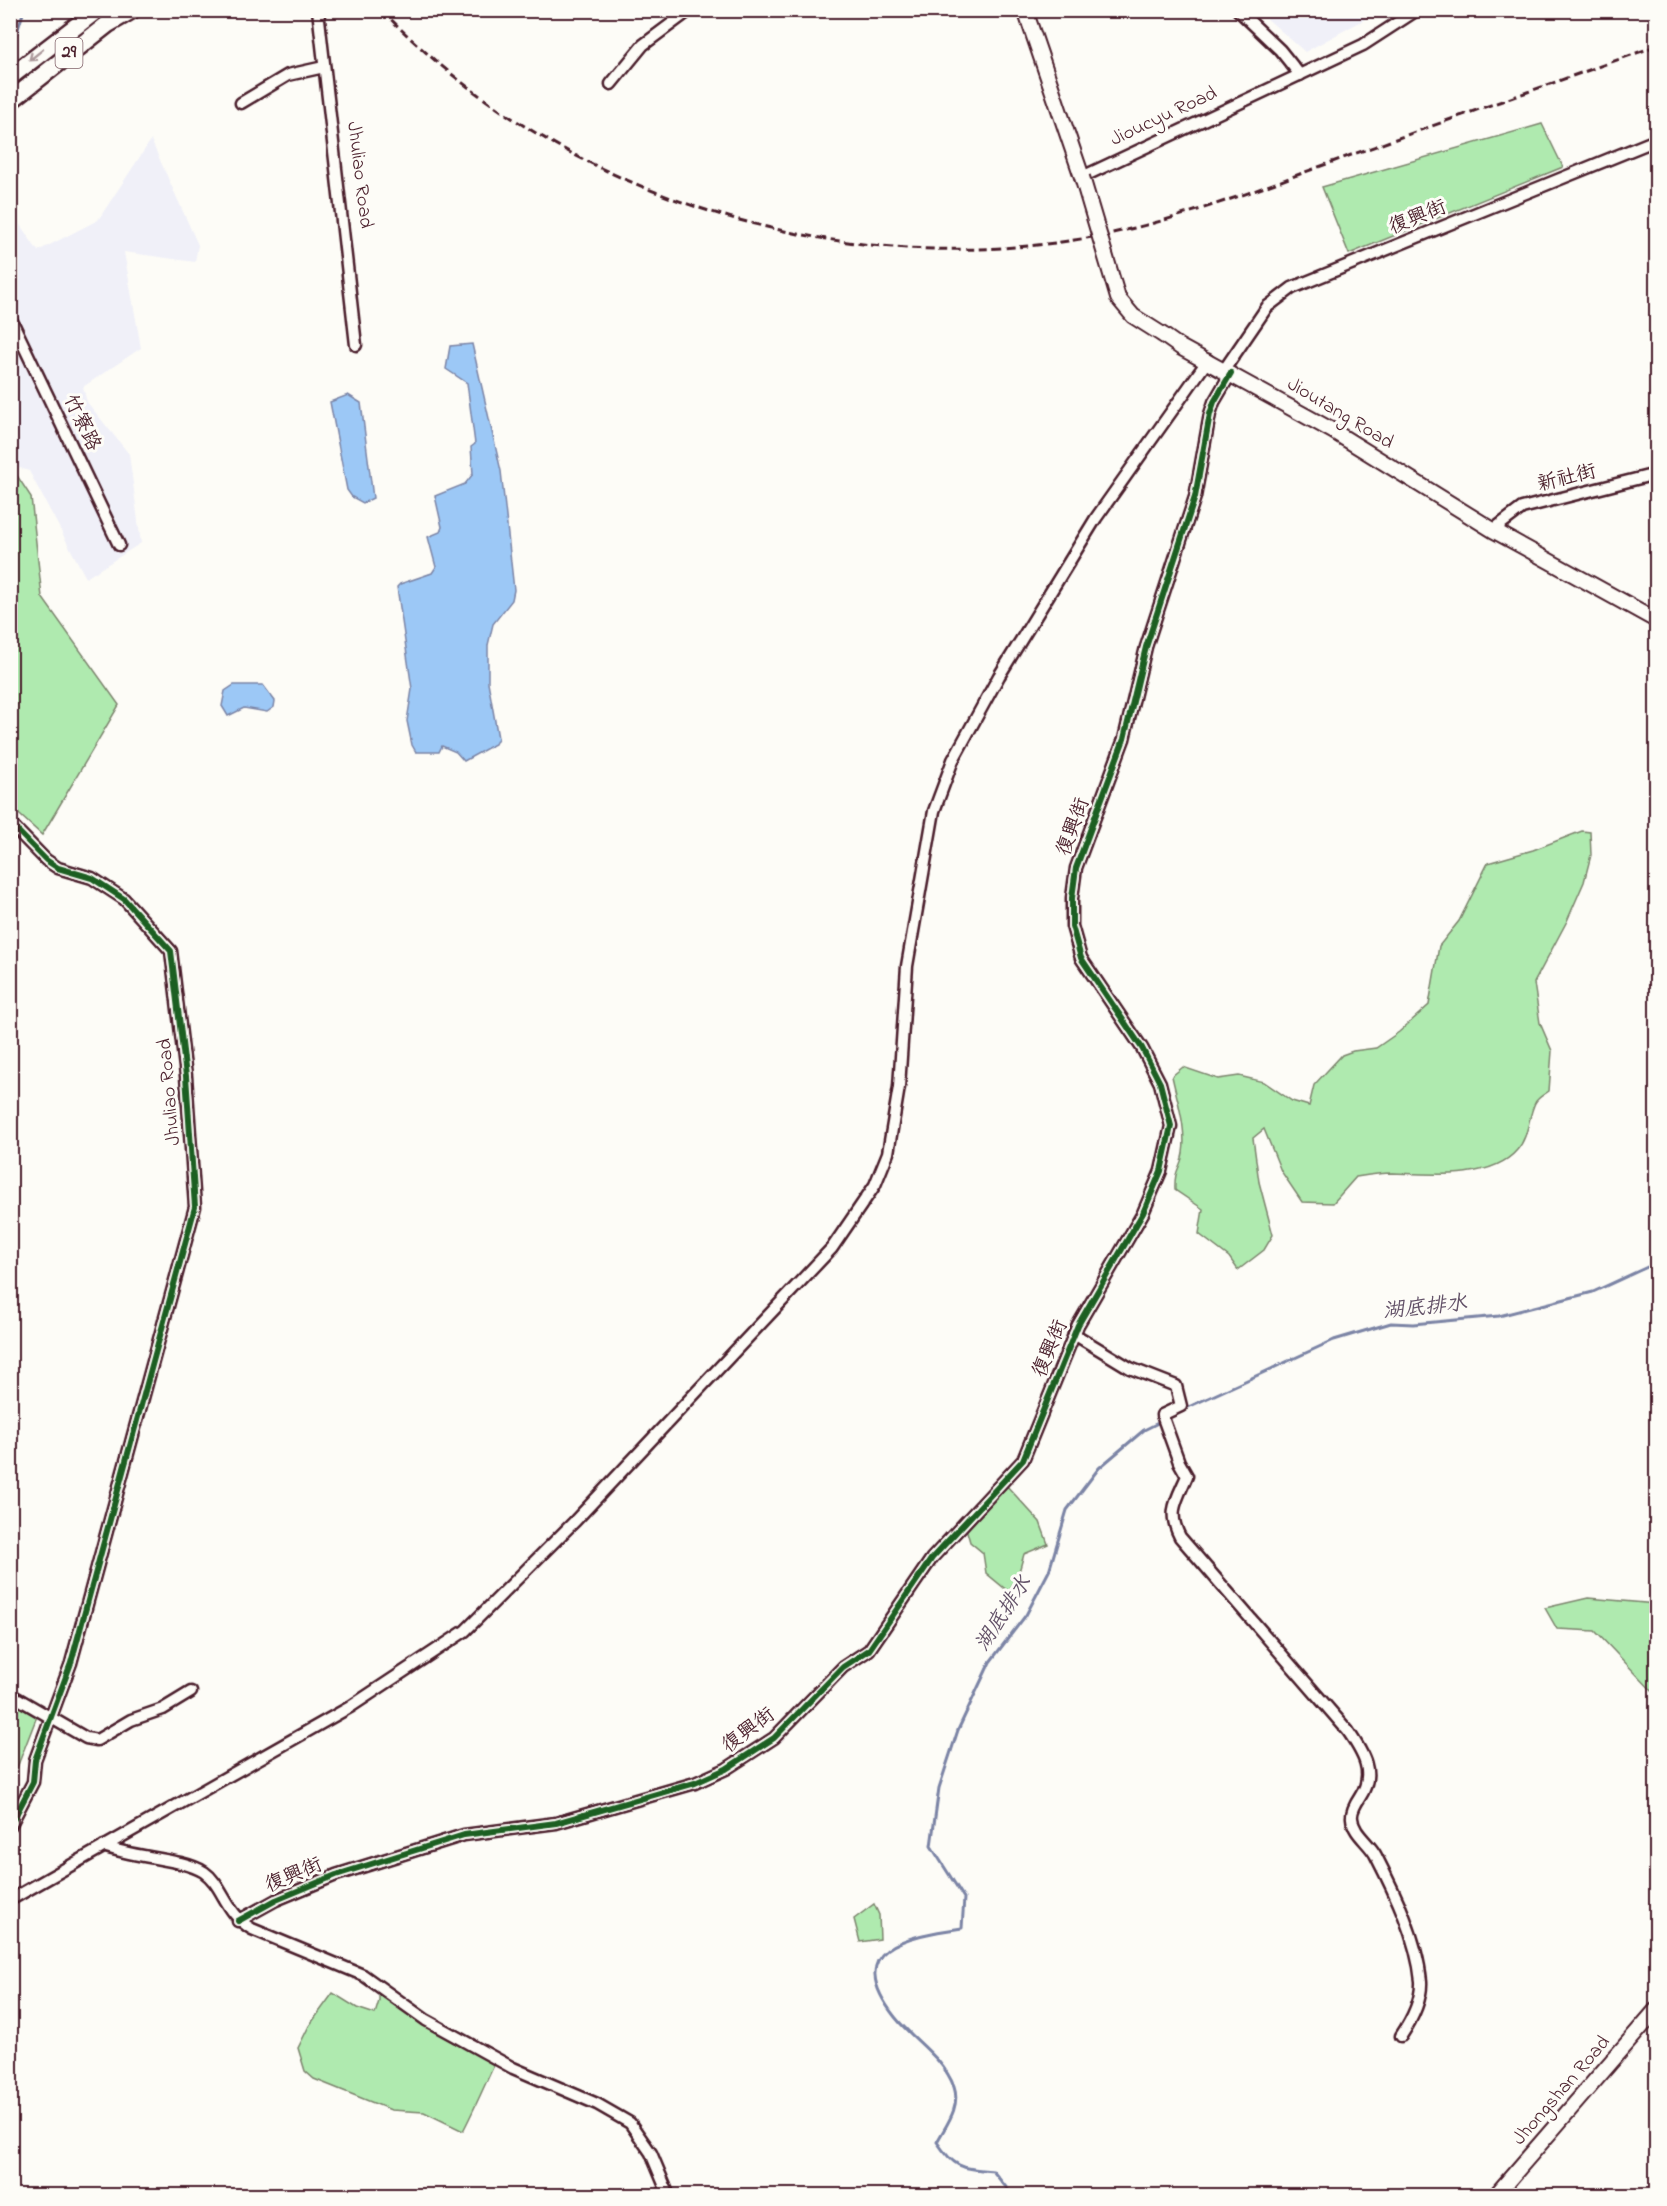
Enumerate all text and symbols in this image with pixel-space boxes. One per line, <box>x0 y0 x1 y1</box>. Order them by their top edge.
road number: 29 <box>56 38 82 68</box>
one-way arrow <box>28 49 44 62</box>
street label: Jioucyu Road <box>1106 80 1222 154</box>
street label: Jhuliao Road <box>338 120 380 230</box>
street label: 復興街 <box>1385 193 1451 243</box>
street label: Jioutang Road <box>1281 371 1399 458</box>
street label: 竹寮路 <box>55 390 108 457</box>
street label: 新社街 <box>1534 458 1600 500</box>
street label: 復興街 <box>1050 794 1098 860</box>
street label: Jhuliao Road <box>151 1037 189 1147</box>
water label: 湖底排水 <box>1382 1289 1469 1327</box>
street label: 復興街 <box>1026 1316 1076 1382</box>
water label: 湖底排水 <box>969 1570 1040 1657</box>
street label: 復興街 <box>716 1701 782 1761</box>
street label: 復興街 <box>261 1851 327 1901</box>
street label: Jhongshan Road <box>1506 2030 1619 2153</box>

